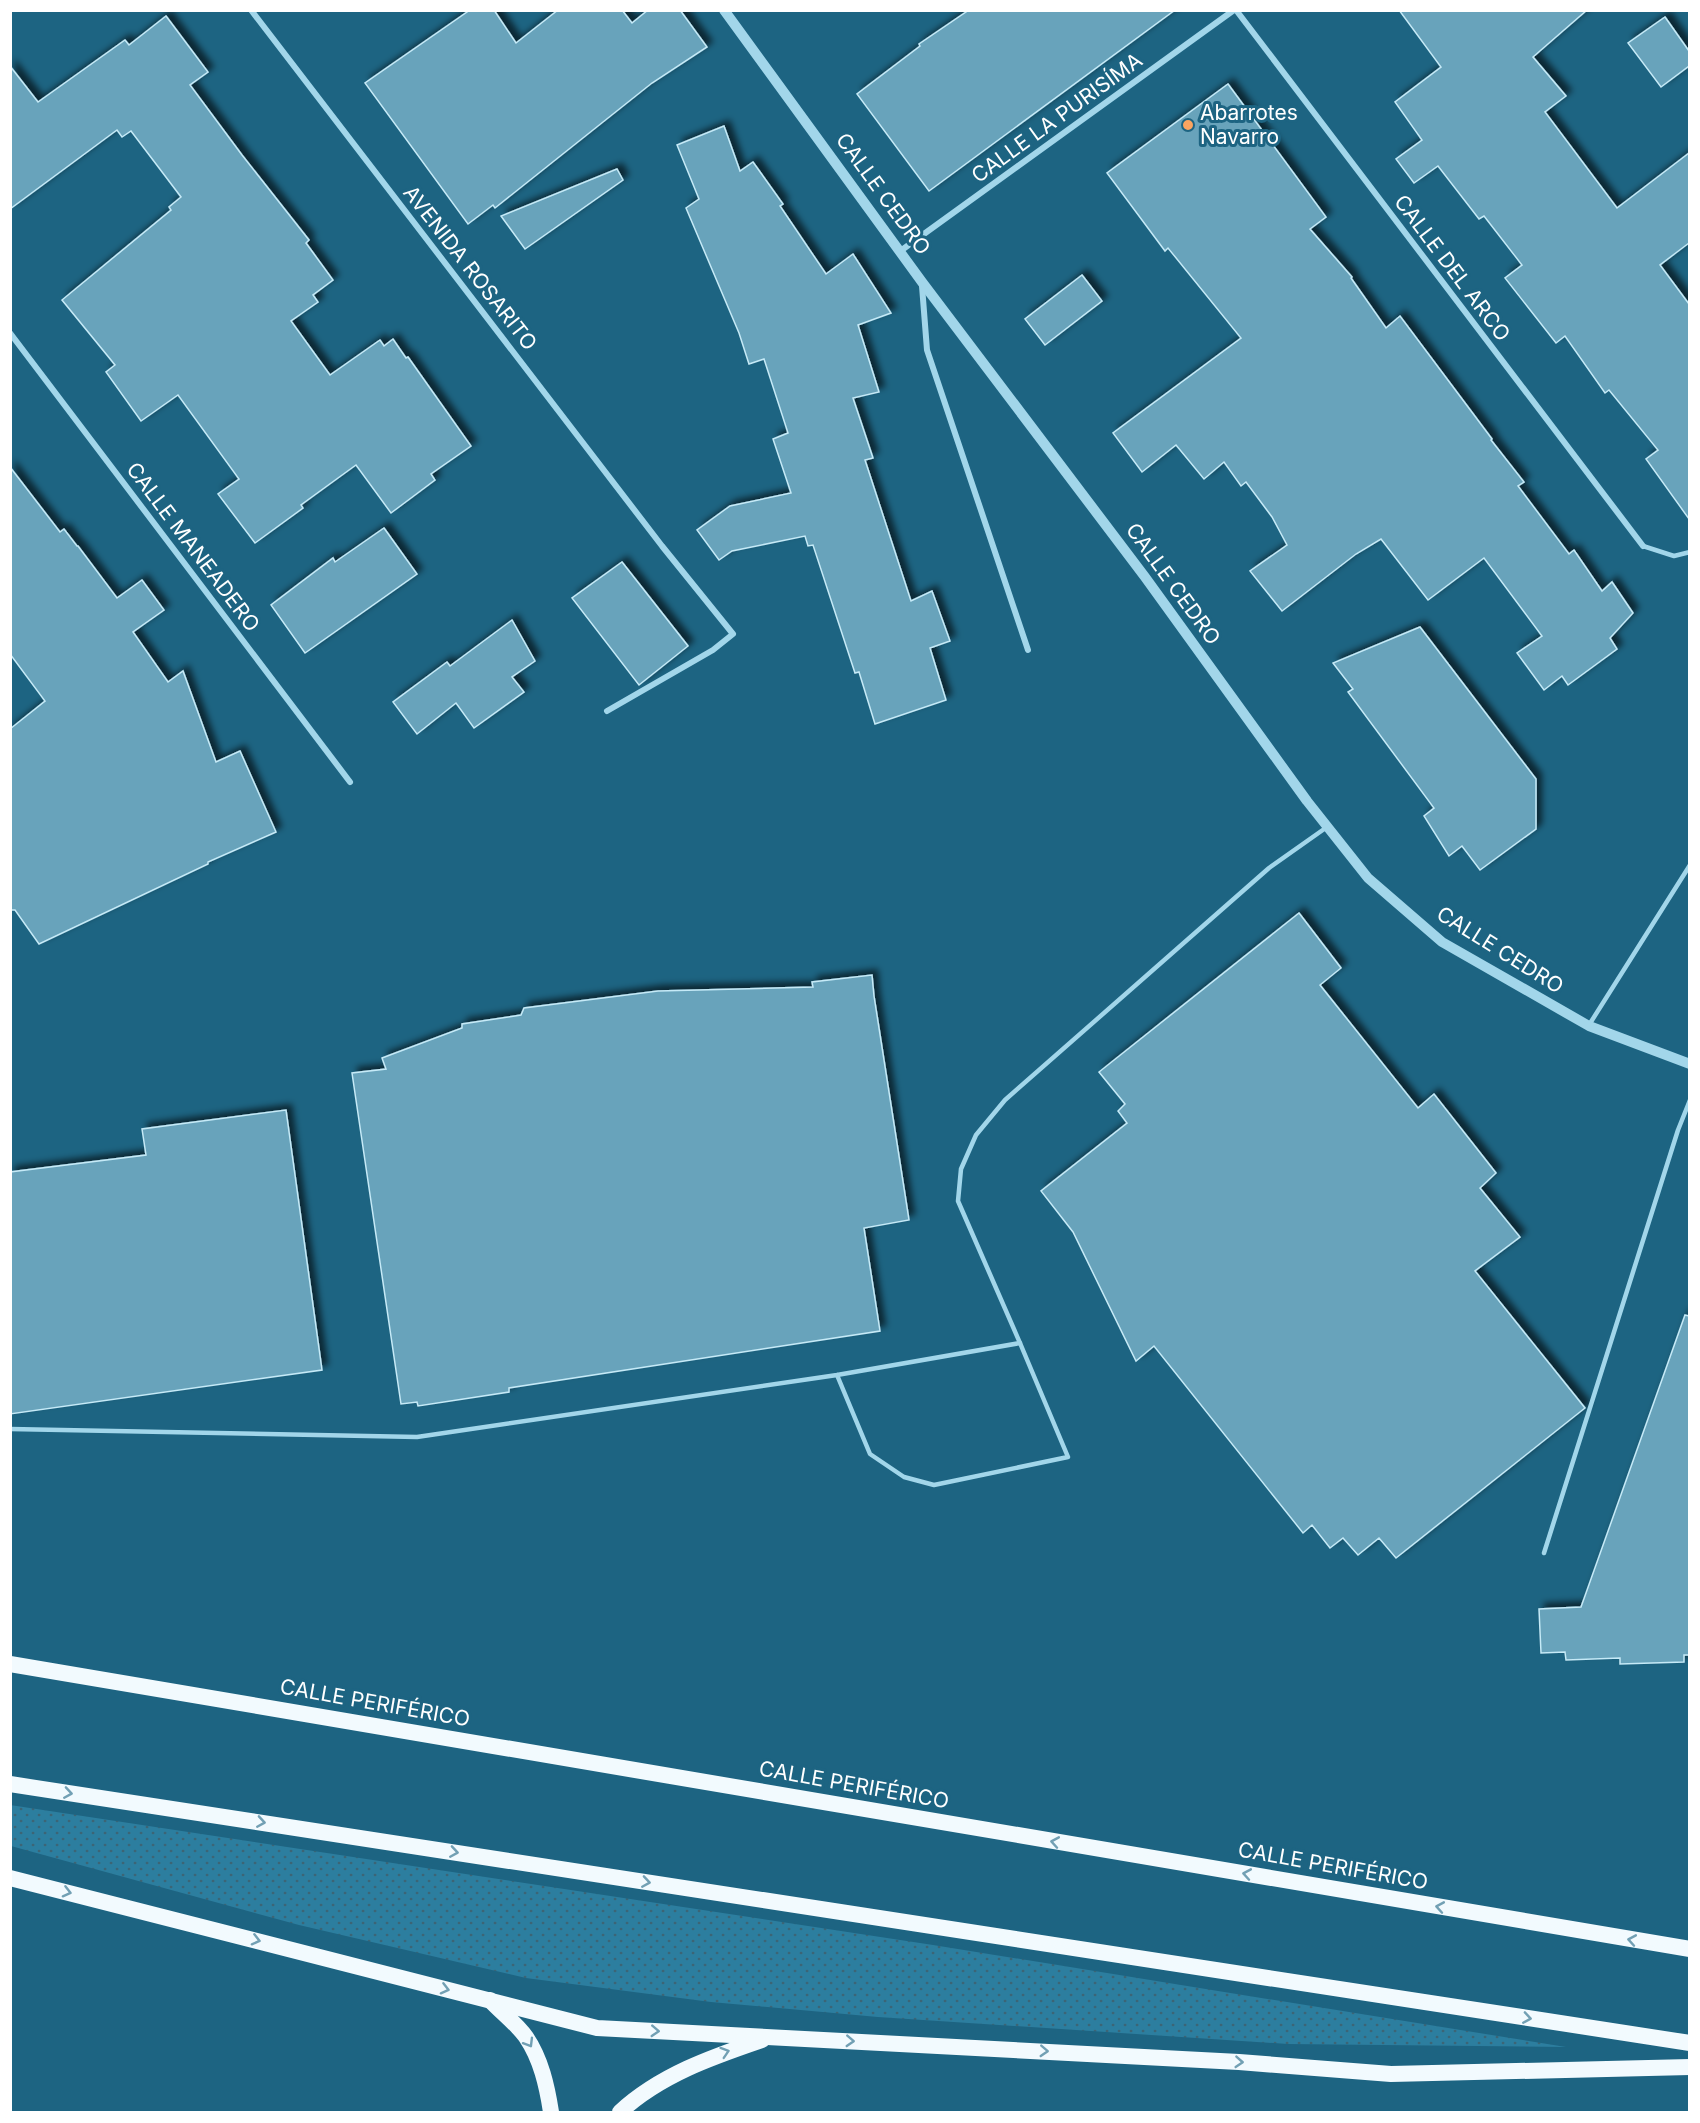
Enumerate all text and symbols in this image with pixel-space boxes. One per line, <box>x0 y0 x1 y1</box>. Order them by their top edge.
street label: CALLE LA PURISÍMA <box>966 47 1147 188</box>
place label: Abarrotes Navarro <box>1200 100 1298 149</box>
marker: Abarrotes Navarro <box>1181 118 1195 132</box>
street label: CALLE CEDRO <box>831 128 936 259</box>
street label: AVENIDA ROSARITO <box>398 180 542 355</box>
street label: CALLE DEL ARCO <box>1389 190 1516 346</box>
street label: CALLE MANEADERO <box>122 457 265 636</box>
street label: CALLE CEDRO <box>1121 518 1226 649</box>
street label: CALLE CEDRO <box>1432 901 1568 998</box>
street label: CALLE PERIFÉRICO <box>278 1673 472 1732</box>
street label: CALLE PERIFÉRICO <box>757 1755 951 1814</box>
one-way arrow <box>64 1786 73 1798</box>
one-way arrow <box>256 1816 266 1828</box>
one-way arrow <box>1050 1836 1060 1848</box>
street label: CALLE PERIFÉRICO <box>1236 1836 1430 1895</box>
one-way arrow <box>449 1846 458 1858</box>
one-way arrow <box>1243 1869 1252 1881</box>
one-way arrow <box>641 1875 651 1888</box>
one-way arrow <box>61 1885 72 1897</box>
one-way arrow <box>1435 1901 1445 1914</box>
one-way arrow <box>251 1933 261 1946</box>
one-way arrow <box>1627 1934 1636 1946</box>
one-way arrow <box>440 1981 450 1994</box>
one-way arrow <box>1523 2012 1532 2024</box>
one-way arrow <box>651 2024 660 2037</box>
one-way arrow <box>845 2034 854 2047</box>
one-way arrow <box>521 2037 533 2047</box>
one-way arrow <box>1040 2045 1049 2058</box>
one-way arrow <box>719 2047 730 2060</box>
one-way arrow <box>1235 2056 1244 2069</box>

